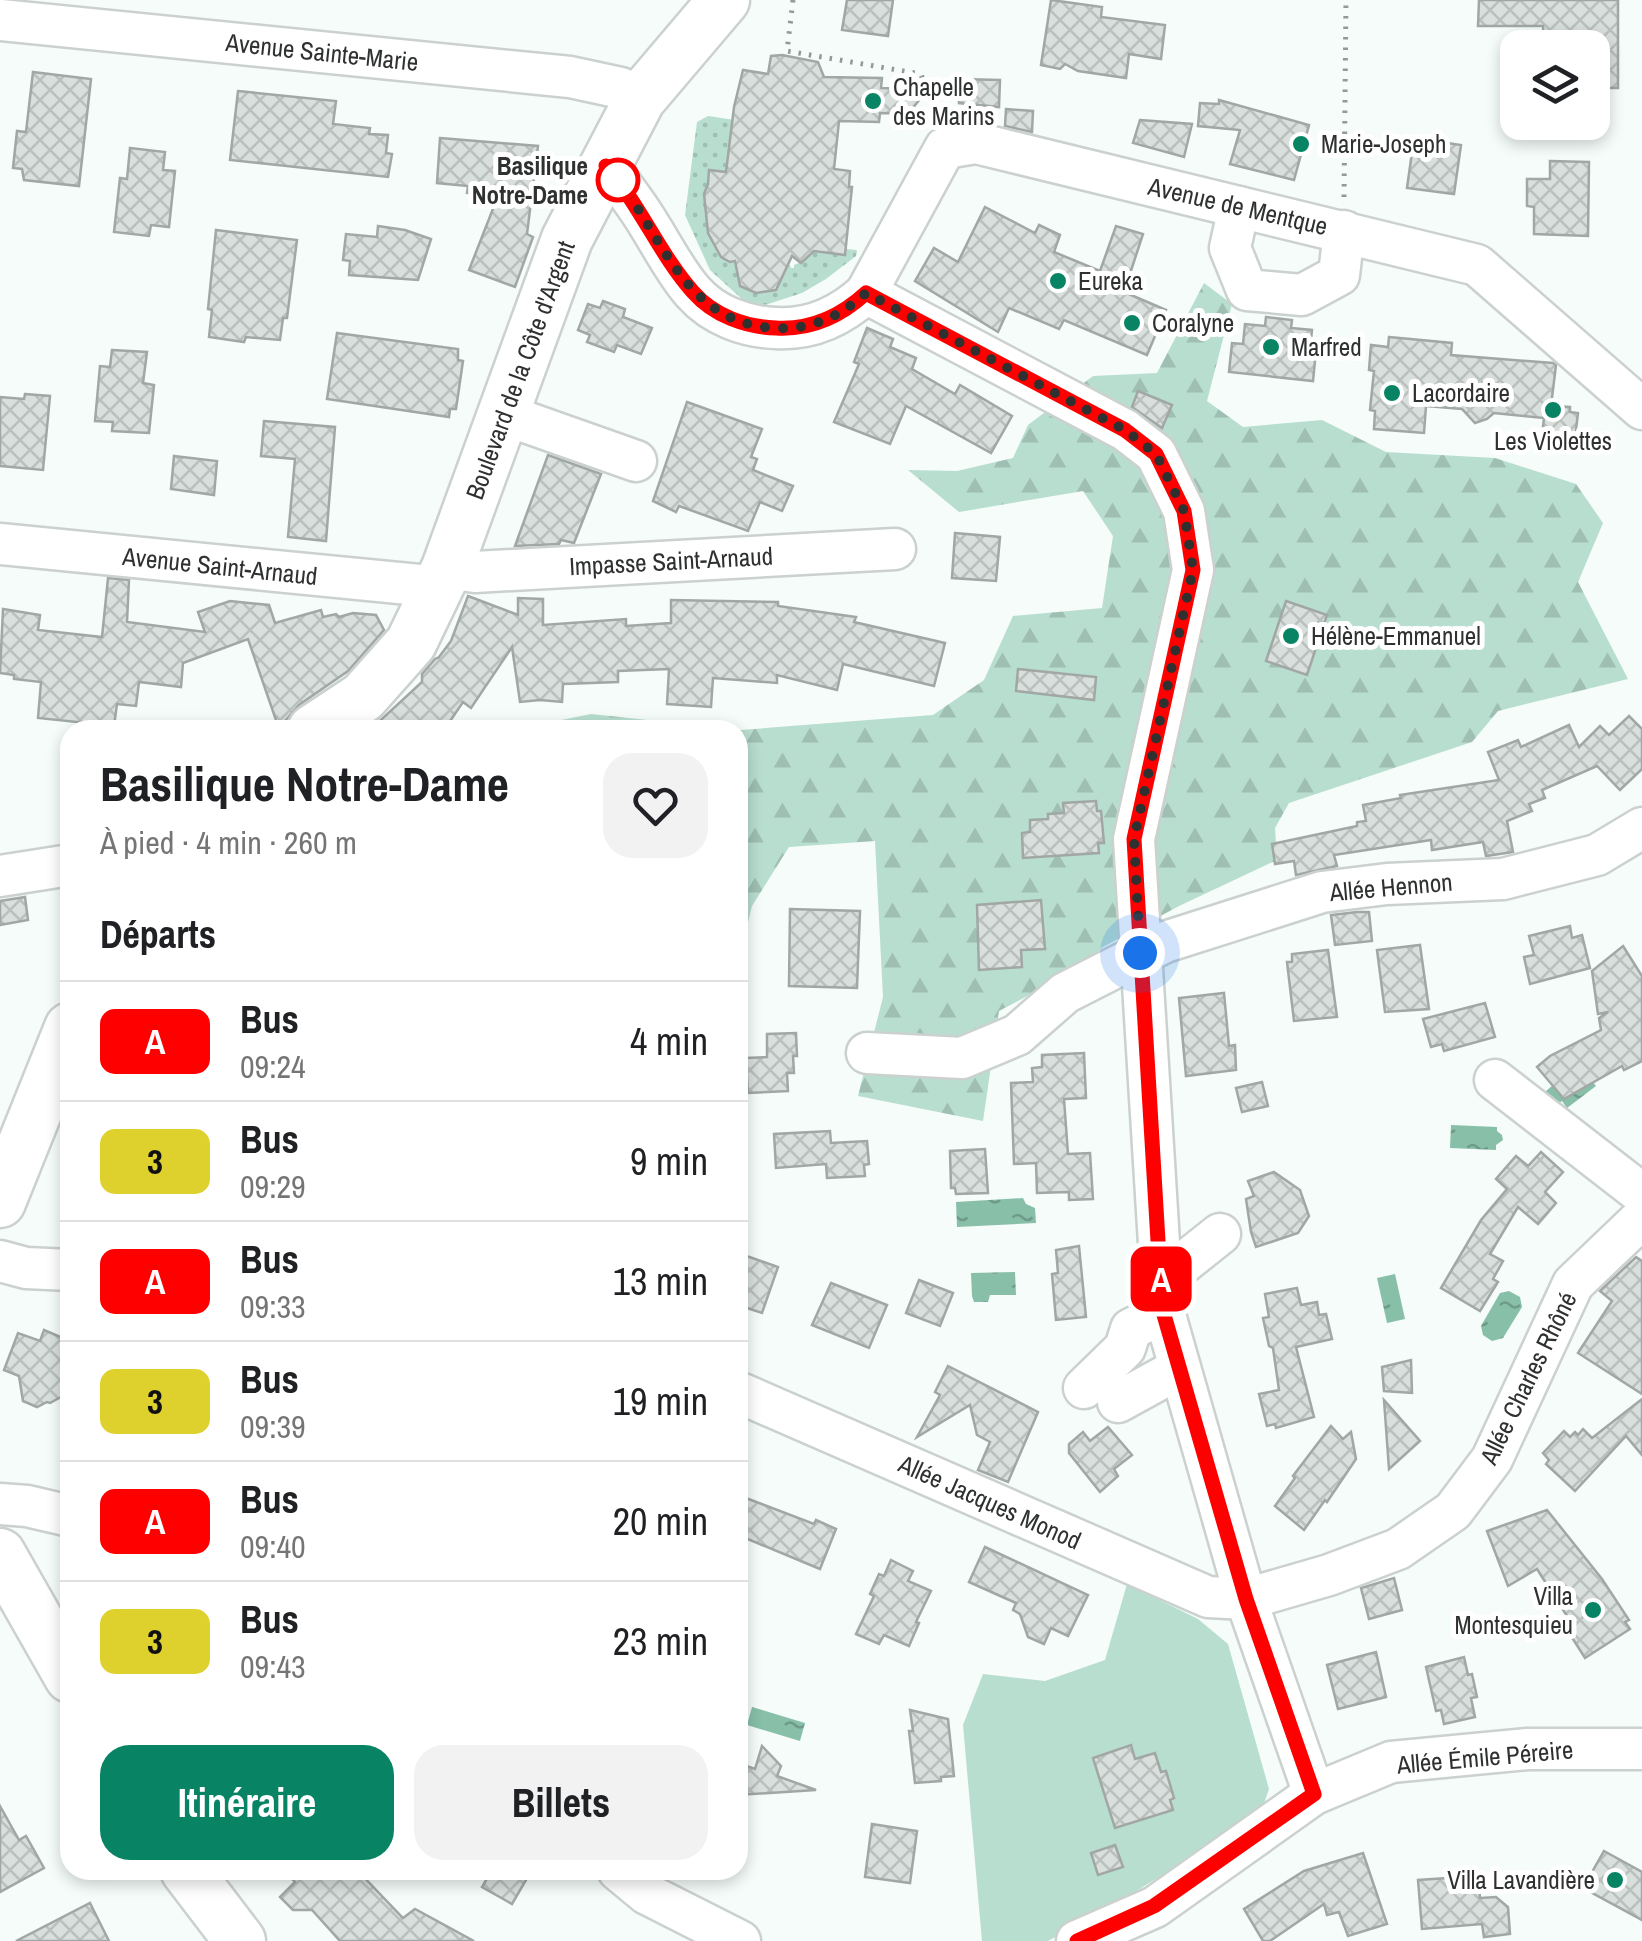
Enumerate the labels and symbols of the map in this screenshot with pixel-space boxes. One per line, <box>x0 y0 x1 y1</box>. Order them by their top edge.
street label: Avenue Sainte-Marie <box>223 25 420 79</box>
place label: Chapelle des Marins <box>893 70 994 133</box>
marker: Chapelle des Marins <box>862 90 884 112</box>
place label: Marie-Joseph <box>1321 127 1446 161</box>
marker: Marie-Joseph <box>1290 133 1312 155</box>
place label: Basilique Notre-Dame <box>472 149 588 212</box>
marker: Basilique Notre-Dame <box>597 159 639 201</box>
street label: Avenue de Mentque <box>1144 169 1331 243</box>
street label: Boulevard de la Côte d'Argent <box>457 236 583 504</box>
place label: Eureka <box>1078 264 1144 298</box>
marker: Eureka <box>1047 270 1069 292</box>
place label: Coralyne <box>1152 306 1234 340</box>
marker: Coralyne <box>1121 312 1143 334</box>
place label: Marfred <box>1291 330 1362 364</box>
marker: Marfred <box>1260 336 1282 358</box>
place label: Lacordaire <box>1412 376 1510 410</box>
marker: Lacordaire <box>1381 382 1403 404</box>
marker: Les Violettes <box>1542 399 1564 421</box>
place label: Les Violettes <box>1494 424 1612 458</box>
street label: Avenue Saint-Arnaud <box>120 539 319 593</box>
street label: Impasse Saint-Arnaud <box>568 539 774 583</box>
place label: Hélène-Emmanuel <box>1311 619 1481 653</box>
marker: Hélène-Emmanuel <box>1280 625 1302 647</box>
street label: Allée Hennon <box>1327 865 1454 909</box>
your location <box>1115 928 1165 978</box>
line badge: A <box>1128 1246 1194 1312</box>
street label: Allée Charles Rhôné <box>1471 1286 1584 1471</box>
street label: Allée Jacques Monod <box>893 1446 1086 1557</box>
place label: Villa Montesquieu <box>1454 1579 1574 1642</box>
marker: Villa Montesquieu <box>1582 1599 1604 1621</box>
street label: Allée Émile Péreire <box>1395 1732 1574 1782</box>
place label: Villa Lavandière <box>1447 1863 1595 1897</box>
marker: Villa Lavandière <box>1604 1869 1626 1891</box>

